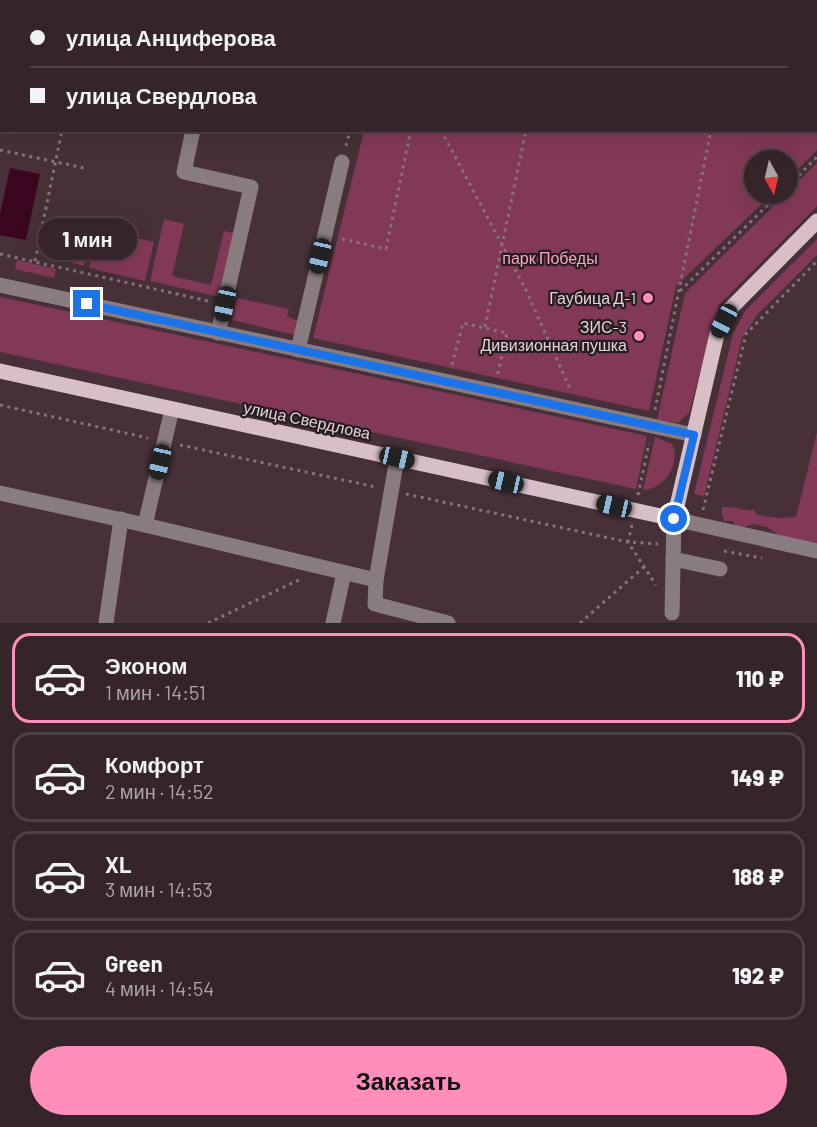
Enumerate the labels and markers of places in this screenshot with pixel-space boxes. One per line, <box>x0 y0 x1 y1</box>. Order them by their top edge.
place label: Гаубица Д-1 <box>549 288 636 307</box>
marker: Гаубица Д-1 <box>641 291 655 305</box>
place label: ЗИС-3 Дивизионная пушка <box>480 317 627 354</box>
marker: ЗИС-3 Дивизионная пушка <box>632 329 646 343</box>

